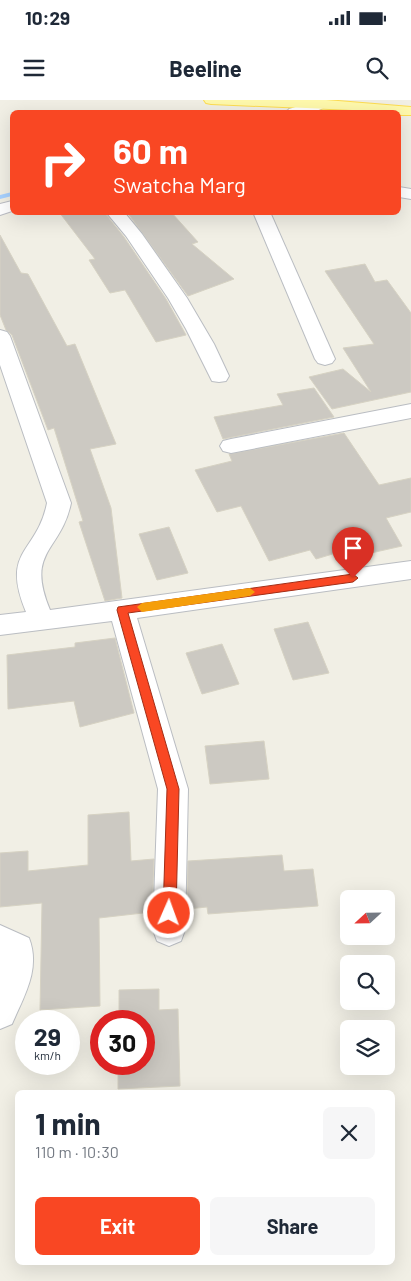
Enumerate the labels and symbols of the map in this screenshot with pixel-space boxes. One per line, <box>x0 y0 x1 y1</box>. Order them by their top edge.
pin <box>332 527 374 578</box>
position arrow <box>142 886 194 938</box>
north arrow <box>340 890 395 945</box>
speed limit sign: 30 <box>90 1010 155 1075</box>

